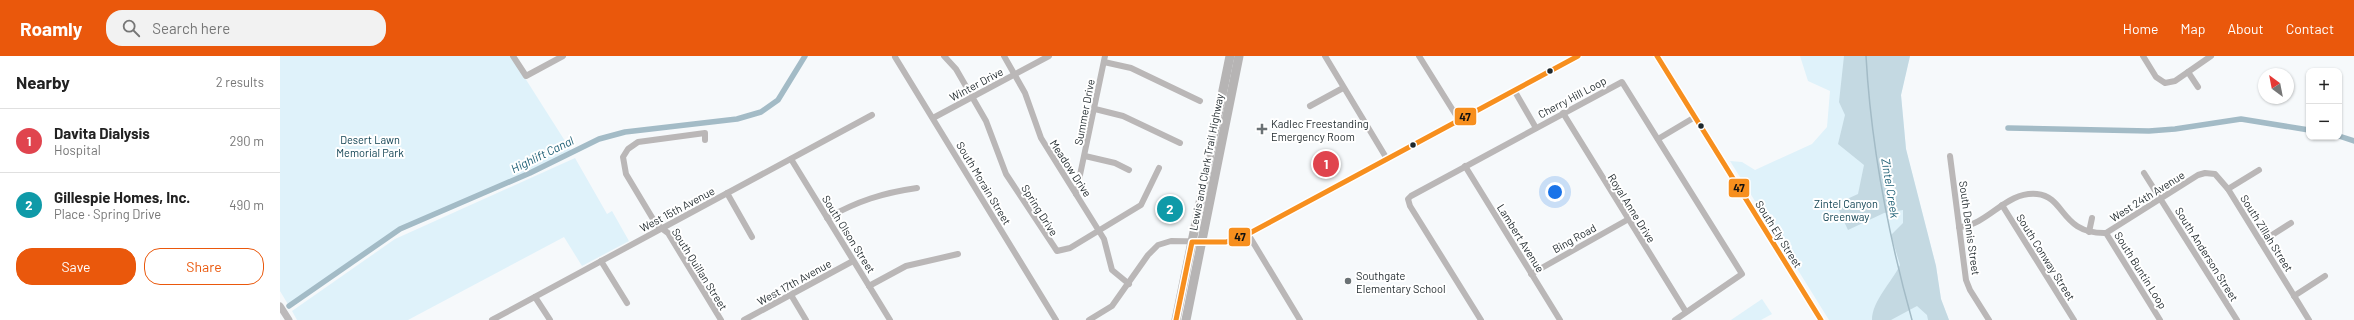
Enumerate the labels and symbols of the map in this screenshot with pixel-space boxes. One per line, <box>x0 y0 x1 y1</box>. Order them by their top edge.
street label: Winter Drive <box>947 64 1005 104</box>
unlabelled marker <box>1545 66 1555 76</box>
north arrow <box>2258 68 2294 104</box>
street label: Cherry Hill Loop <box>1536 74 1608 120</box>
street label: Summer Drive <box>1071 78 1097 146</box>
street label: Lewis and Clark Trail Highway <box>1186 92 1226 232</box>
line badge: 47 <box>1454 107 1477 126</box>
text: 47 <box>1459 110 1471 123</box>
place label: Kadlec Freestanding Emergency Room <box>1271 117 1369 143</box>
unlabelled marker <box>1696 121 1706 131</box>
marker: Kadlec Freestanding Emergency Room <box>1256 123 1268 135</box>
park label: Desert Lawn Memorial Park <box>336 133 404 159</box>
water label: Highlift Canal <box>508 133 576 175</box>
street label: Meadow Drive <box>1048 137 1094 199</box>
street label: South Morain Street <box>954 139 1014 227</box>
unlabelled marker <box>1408 140 1418 150</box>
pin: 1 <box>1313 149 1339 179</box>
water label: Zintel Creek <box>1879 157 1903 219</box>
street label: West 24th Avenue <box>2107 168 2187 224</box>
street label: Royal Anne Drive <box>1606 171 1658 245</box>
line badge: 47 <box>1728 178 1750 198</box>
street label: South Dennis Street <box>1957 180 1983 276</box>
text: 47 <box>1733 181 1745 194</box>
street label: Spring Drive <box>1019 182 1061 238</box>
your location <box>1545 182 1565 202</box>
street label: West 15th Avenue <box>637 184 717 234</box>
street label: South Zillah Street <box>2238 192 2296 274</box>
street label: South Olson Street <box>820 193 878 275</box>
pin: 2 <box>1157 194 1183 224</box>
park label: Zintel Canyon Greenway <box>1814 197 1878 223</box>
street label: South Ely Street <box>1753 198 1805 270</box>
street label: Lambert Avenue <box>1495 201 1547 275</box>
street label: South Anderson Street <box>2173 205 2241 303</box>
street label: South Conway Street <box>2014 211 2078 303</box>
street label: Bing Road <box>1550 221 1598 255</box>
street label: South Quillan Street <box>669 226 731 312</box>
line badge: 47 <box>1228 227 1251 247</box>
street label: South Buntin Loop <box>2112 229 2170 311</box>
text: 47 <box>1234 230 1246 243</box>
street label: West 17th Avenue <box>755 256 833 308</box>
place label: Southgate Elementary School <box>1356 269 1446 295</box>
marker: Southgate Elementary School <box>1343 276 1353 286</box>

